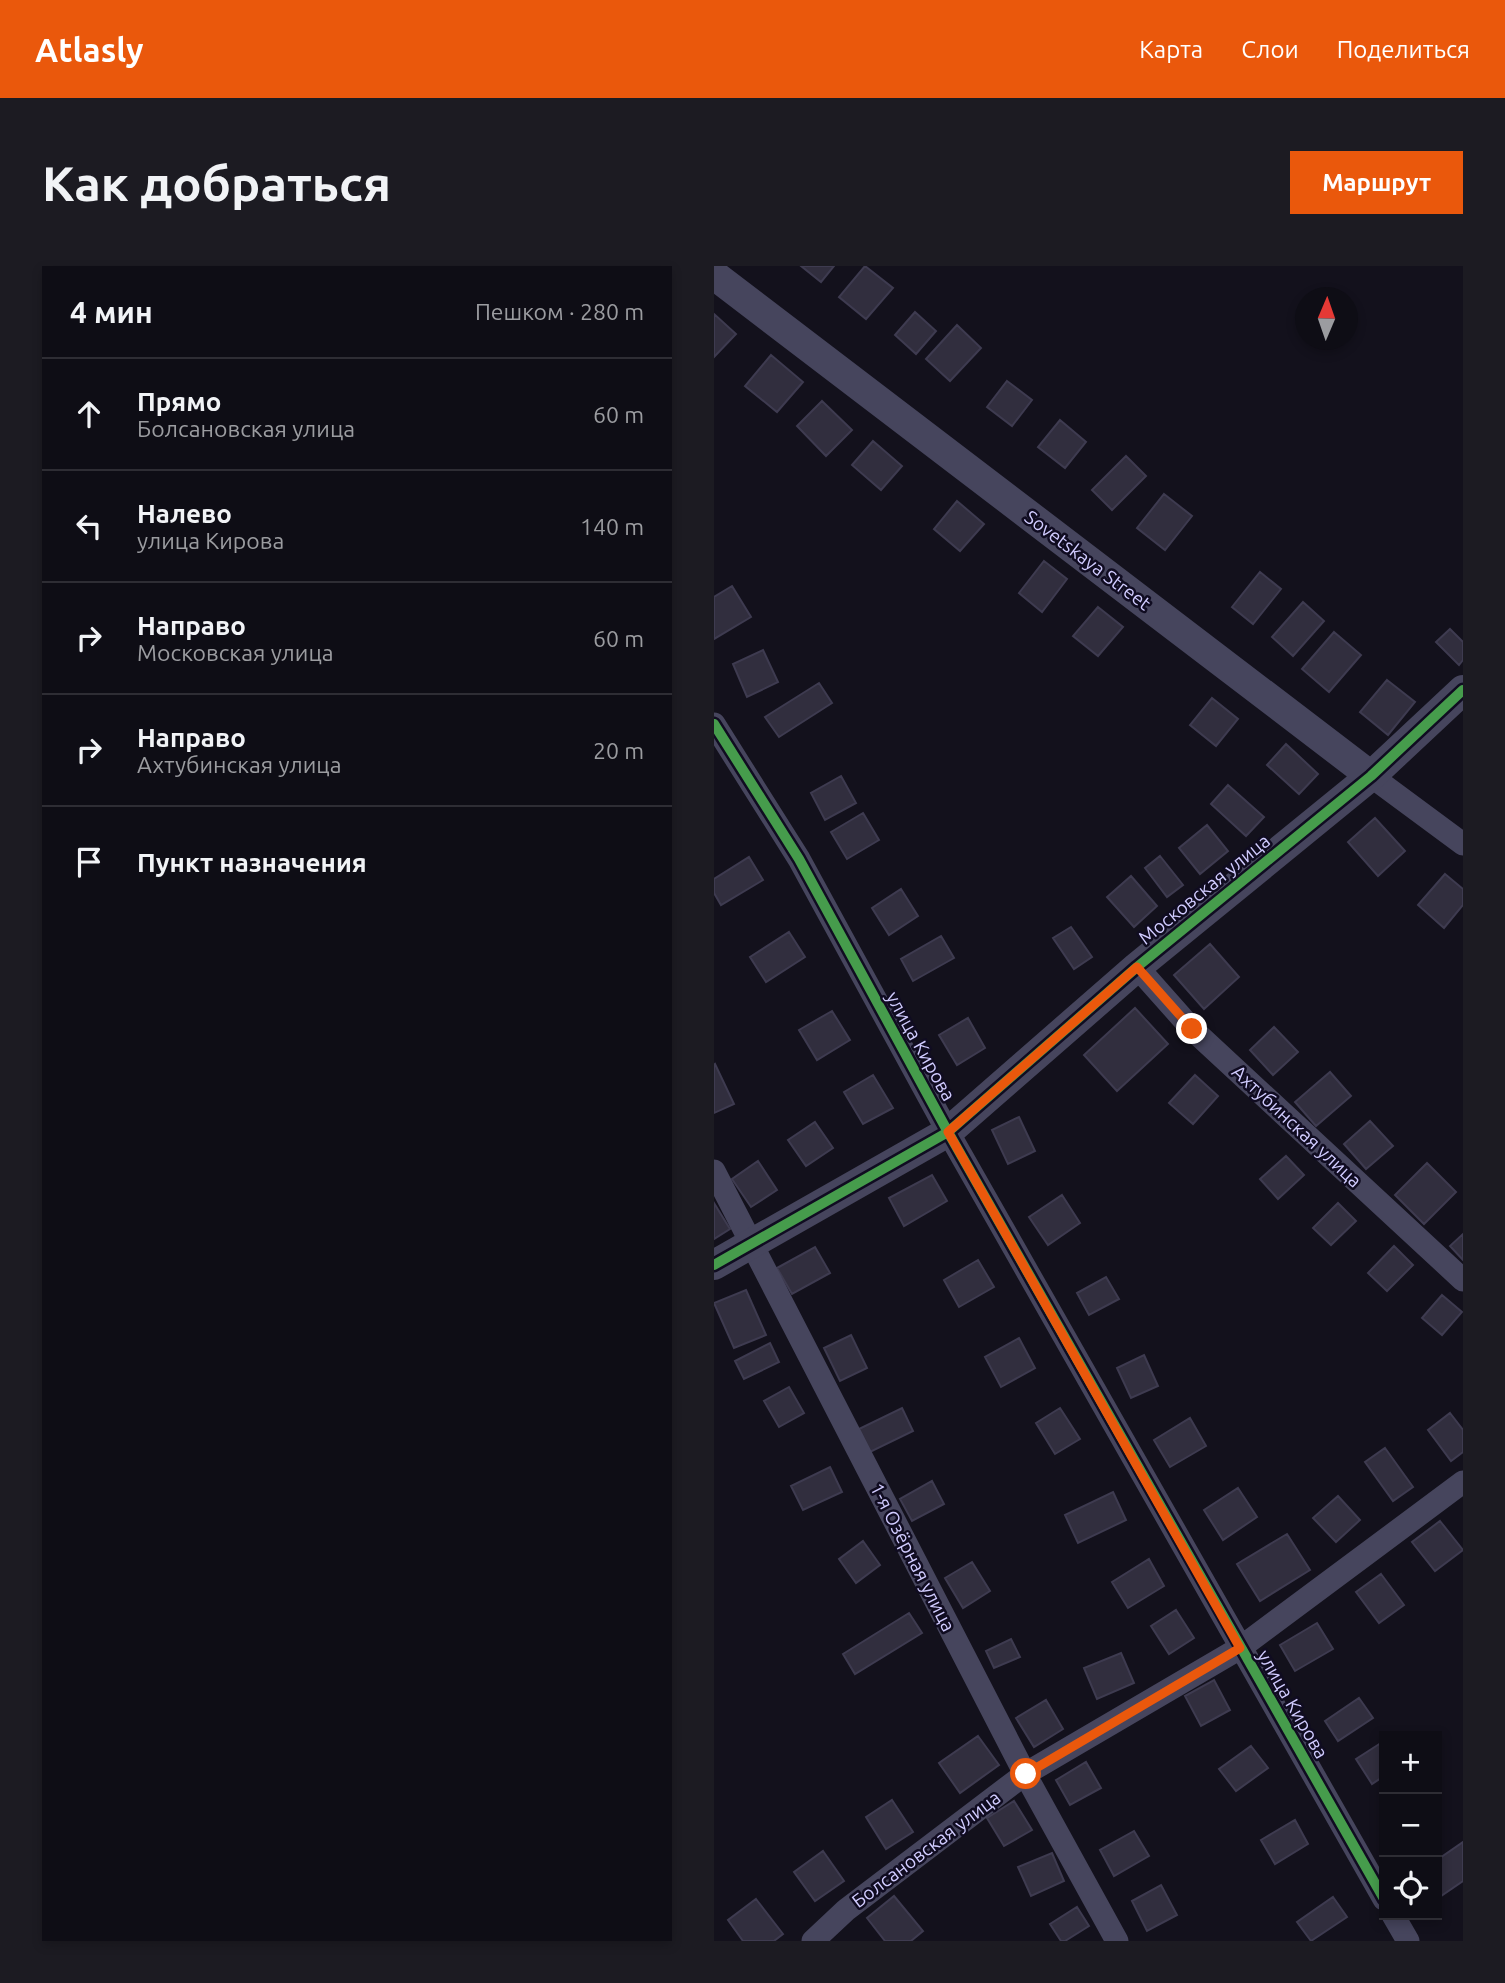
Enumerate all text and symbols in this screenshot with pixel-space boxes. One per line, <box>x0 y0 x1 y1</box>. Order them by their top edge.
text: Atlasly <box>35 31 144 68</box>
text: Карта <box>1139 36 1203 63</box>
text: Слои <box>1241 36 1299 63</box>
text: Поделиться <box>1337 36 1470 63</box>
button: Маршрут <box>1290 151 1463 214</box>
text: Как добраться <box>42 155 391 210</box>
north arrow <box>1295 287 1358 350</box>
text: 4 мин <box>70 295 153 329</box>
text: Пешком · 280 m <box>475 299 644 324</box>
text: Прямо <box>137 387 221 416</box>
icon: ahead <box>70 395 108 433</box>
text: 60 m <box>593 402 644 427</box>
text: Болсановская улица <box>137 416 355 441</box>
text: Налево <box>137 499 232 528</box>
street label: Sovetskaya Street <box>1021 505 1156 615</box>
icon: left <box>70 507 108 545</box>
text: 140 m <box>580 514 644 539</box>
text: улица Кирова <box>137 528 284 553</box>
text: Направо <box>137 611 246 640</box>
icon: right <box>70 619 108 657</box>
text: 60 m <box>593 626 644 651</box>
text: Московская улица <box>137 640 334 665</box>
text: Направо <box>137 723 246 752</box>
icon: right <box>70 731 108 769</box>
text: 20 m <box>593 738 644 763</box>
text: Ахтубинская улица <box>137 752 341 777</box>
street label: Московская улица <box>1134 829 1274 949</box>
icon: arrive <box>70 843 108 881</box>
text: Пункт назначения <box>137 848 367 877</box>
street label: улица Кирова <box>882 987 960 1105</box>
route end <box>1176 1013 1207 1044</box>
street label: Ахтубинская улица <box>1228 1060 1366 1192</box>
street label: 1-я Озёрная улица <box>866 1479 960 1635</box>
street label: улица Кирова <box>1253 1646 1333 1762</box>
map controls <box>1379 1731 1442 1920</box>
button: + <box>1379 1731 1442 1794</box>
route start <box>1010 1758 1041 1789</box>
street label: Болсановская улица <box>847 1786 1005 1912</box>
button: − <box>1379 1794 1442 1857</box>
button: locate <box>1379 1857 1442 1920</box>

